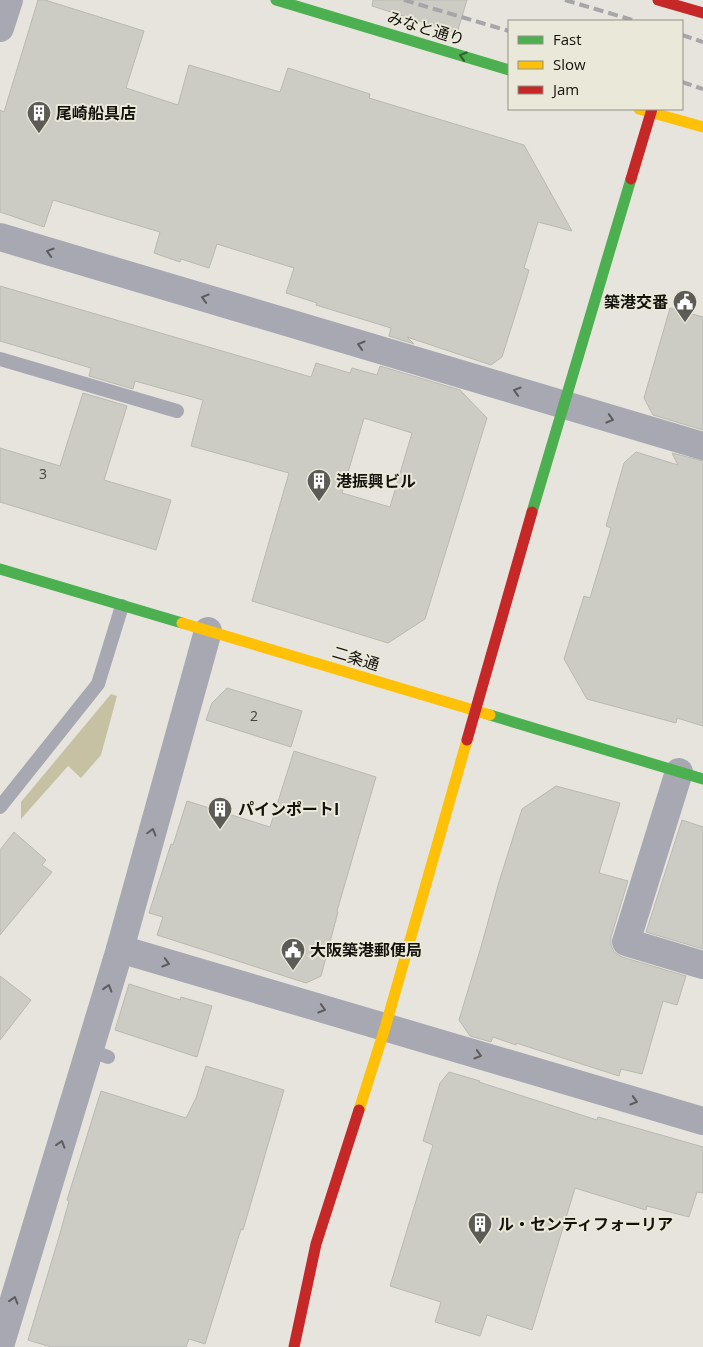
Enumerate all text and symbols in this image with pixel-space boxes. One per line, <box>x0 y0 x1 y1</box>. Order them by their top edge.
street label: みなと通り <box>385 6 467 50</box>
legend <box>508 20 683 110</box>
text: Fast <box>553 29 582 49</box>
one-way arrow <box>459 52 467 62</box>
text: Slow <box>553 54 586 74</box>
text: Jam <box>551 79 579 99</box>
building icon: 尾崎船具店 <box>26 100 52 134</box>
place label: 尾崎船具店 <box>56 102 136 124</box>
one-way arrow <box>46 247 54 257</box>
public building icon: 築港交番 <box>672 289 698 323</box>
place label: 築港交番 <box>604 291 668 313</box>
one-way arrow <box>202 294 210 304</box>
one-way arrow <box>357 340 366 350</box>
one-way arrow <box>513 387 521 397</box>
one-way arrow <box>606 413 614 423</box>
house number: 3 <box>39 464 47 483</box>
building icon: 港振興ビル <box>306 468 332 502</box>
place label: 港振興ビル <box>336 470 416 492</box>
street label: 二条通 <box>330 640 382 676</box>
house number: 2 <box>250 706 258 725</box>
building icon: パインポートI <box>207 796 233 830</box>
place label: パインポートI <box>238 798 339 820</box>
one-way arrow <box>147 829 157 837</box>
public building icon: 大阪築港郵便局 <box>280 937 306 971</box>
place label: 大阪築港郵便局 <box>310 939 422 961</box>
one-way arrow <box>162 957 170 967</box>
one-way arrow <box>102 985 112 993</box>
one-way arrow <box>318 1003 326 1013</box>
one-way arrow <box>474 1049 482 1059</box>
one-way arrow <box>629 1095 638 1105</box>
one-way arrow <box>55 1140 65 1148</box>
building icon: ル・センティフォーリア <box>467 1211 493 1245</box>
place label: ル・センティフォーリア <box>498 1213 673 1235</box>
one-way arrow <box>8 1296 18 1304</box>

